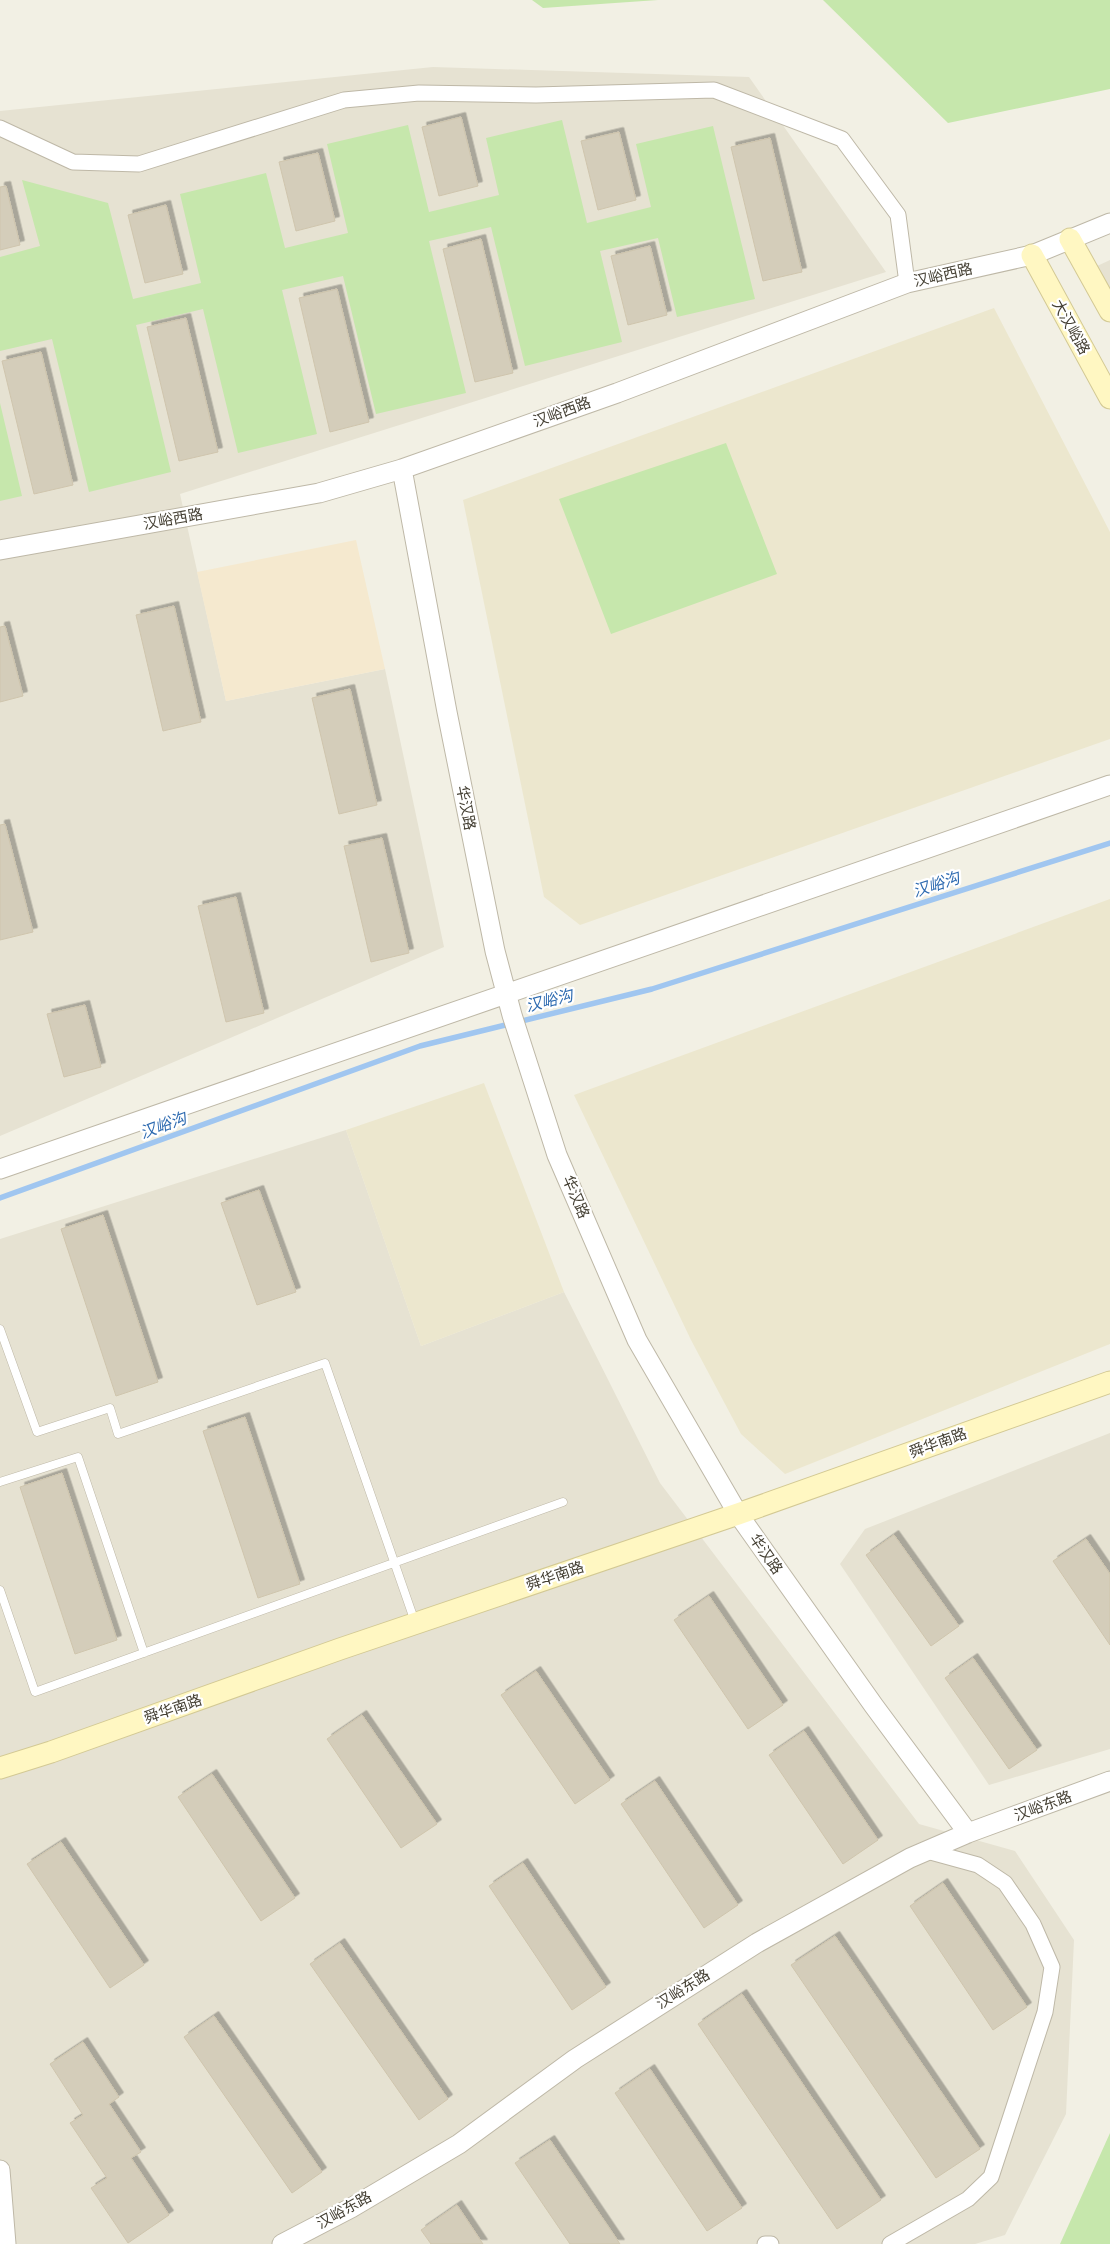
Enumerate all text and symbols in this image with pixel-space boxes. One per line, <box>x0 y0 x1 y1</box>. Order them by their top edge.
street label: 汉峪西路 <box>912 259 974 291</box>
street label: 大汉峪路 <box>1049 296 1094 358</box>
street label: 汉峪西路 <box>530 392 593 431</box>
street label: 汉峪西路 <box>142 504 204 533</box>
street label: 华汉路 <box>453 784 480 832</box>
water label: 汉峪沟 <box>910 866 964 901</box>
water label: 汉峪沟 <box>523 984 577 1016</box>
water label: 汉峪沟 <box>137 1107 191 1143</box>
street label: 华汉路 <box>559 1172 594 1221</box>
street label: 舜华南路 <box>906 1423 969 1462</box>
street label: 华汉路 <box>746 1530 787 1578</box>
street label: 舜华南路 <box>523 1557 586 1594</box>
street label: 舜华南路 <box>141 1690 204 1727</box>
street label: 汉峪东路 <box>1011 1786 1074 1825</box>
street label: 汉峪东路 <box>652 1965 713 2013</box>
street label: 汉峪东路 <box>313 2187 375 2232</box>

